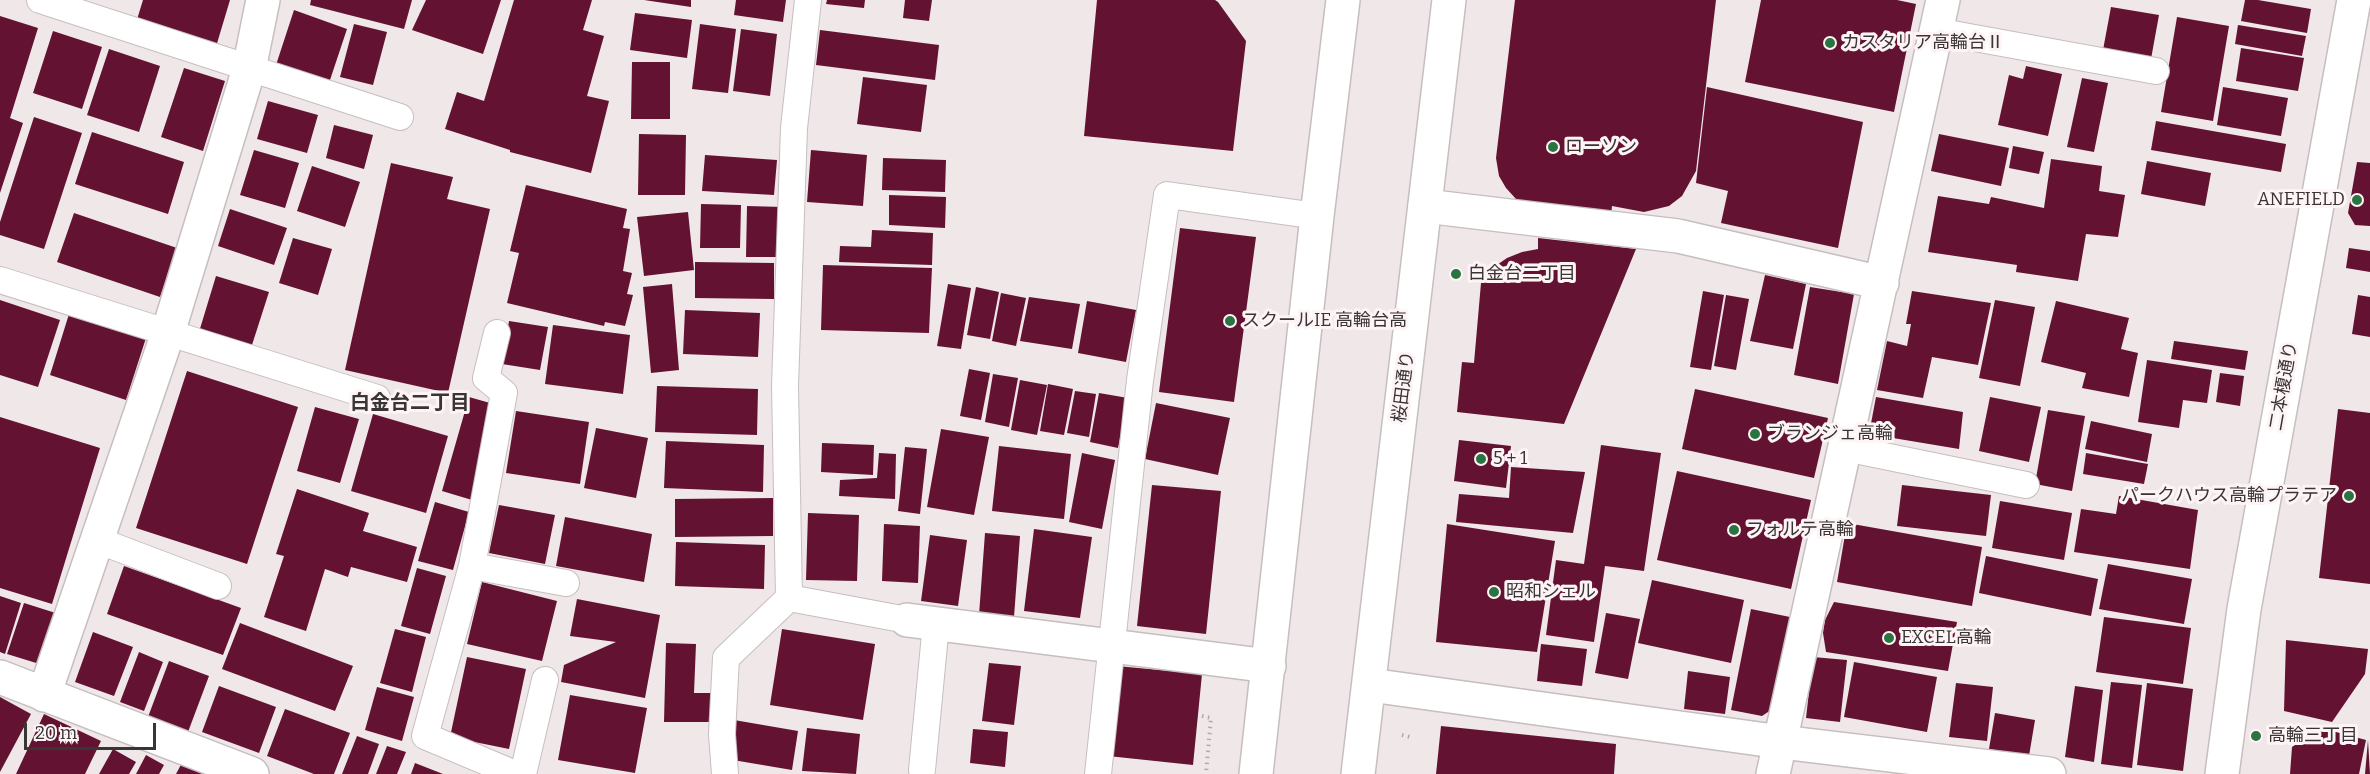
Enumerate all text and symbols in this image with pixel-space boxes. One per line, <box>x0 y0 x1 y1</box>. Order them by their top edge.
place label: カスタリア高輪台Ⅱ <box>1842 32 2004 54</box>
marker: カスタリア高輪台Ⅱ <box>1823 36 1837 50</box>
place label: ローソン <box>1565 136 1637 158</box>
marker: ローソン <box>1546 140 1560 154</box>
place label: ANEFIELD <box>2257 189 2345 211</box>
marker: ANEFIELD <box>2350 193 2364 207</box>
place label: 白金台二丁目 <box>1468 263 1576 285</box>
marker: 白金台二丁目 <box>1449 267 1463 281</box>
place label: スクールIE 高輪台高 <box>1242 310 1407 332</box>
marker: スクールIE 高輪台高 <box>1223 314 1237 328</box>
street label: 二本榎通り <box>2266 340 2302 432</box>
street label: 桜田通り <box>1389 350 1419 424</box>
district label: 白金台二丁目 <box>350 391 470 415</box>
place label: ブランジェ高輪 <box>1767 423 1893 445</box>
marker: ブランジェ高輪 <box>1748 427 1762 441</box>
place label: 5 + 1 <box>1493 448 1527 470</box>
marker: 5 + 1 <box>1474 452 1488 466</box>
place label: パークハウス高輪プラテア <box>2121 485 2337 507</box>
marker: パークハウス高輪プラテア <box>2342 489 2356 503</box>
place label: フォルテ高輪 <box>1746 519 1854 541</box>
marker: フォルテ高輪 <box>1727 523 1741 537</box>
place label: 昭和シェル <box>1506 581 1596 603</box>
marker: 昭和シェル <box>1487 585 1501 599</box>
place label: EXCEL高輪 <box>1901 627 1992 649</box>
marker: EXCEL高輪 <box>1882 631 1896 645</box>
scale bar <box>27 711 159 749</box>
text: 20 m <box>35 722 77 744</box>
place label: 高輪三丁目 <box>2268 725 2358 747</box>
marker: 高輪三丁目 <box>2249 729 2263 743</box>

